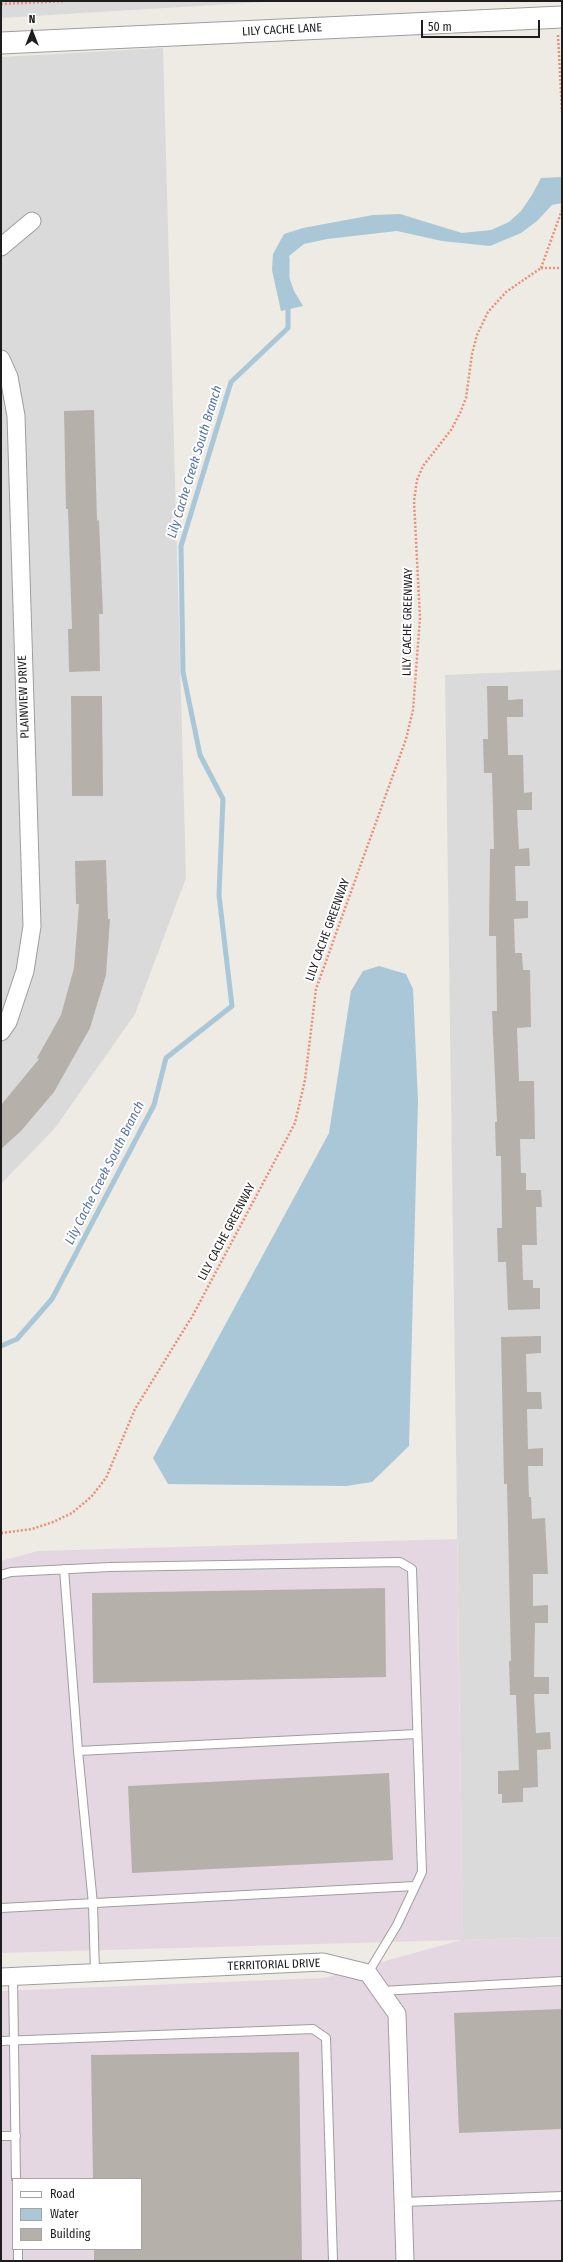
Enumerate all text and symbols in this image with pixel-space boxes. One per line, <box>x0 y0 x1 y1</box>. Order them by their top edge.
north arrow <box>12 12 52 52</box>
scale bar <box>423 12 542 38</box>
text: N <box>29 13 35 26</box>
text: 50 m <box>428 20 452 34</box>
street label: LILY CACHE LANE <box>242 21 322 39</box>
water label: Lily Cache Creek South Branch <box>164 384 226 540</box>
street label: LILY CACHE GREENWAY <box>400 568 416 676</box>
street label: PLAINVIEW DRIVE <box>15 655 33 739</box>
street label: LILY CACHE GREENWAY <box>303 877 353 983</box>
water label: Lily Cache Creek South Branch <box>62 1099 148 1247</box>
street label: LILY CACHE GREENWAY <box>195 1181 259 1283</box>
street label: TERRITORIAL DRIVE <box>227 1956 321 1974</box>
legend <box>12 2178 142 2250</box>
text: Road <box>50 2187 75 2201</box>
text: Water <box>50 2207 78 2221</box>
text: Building <box>50 2227 90 2241</box>

